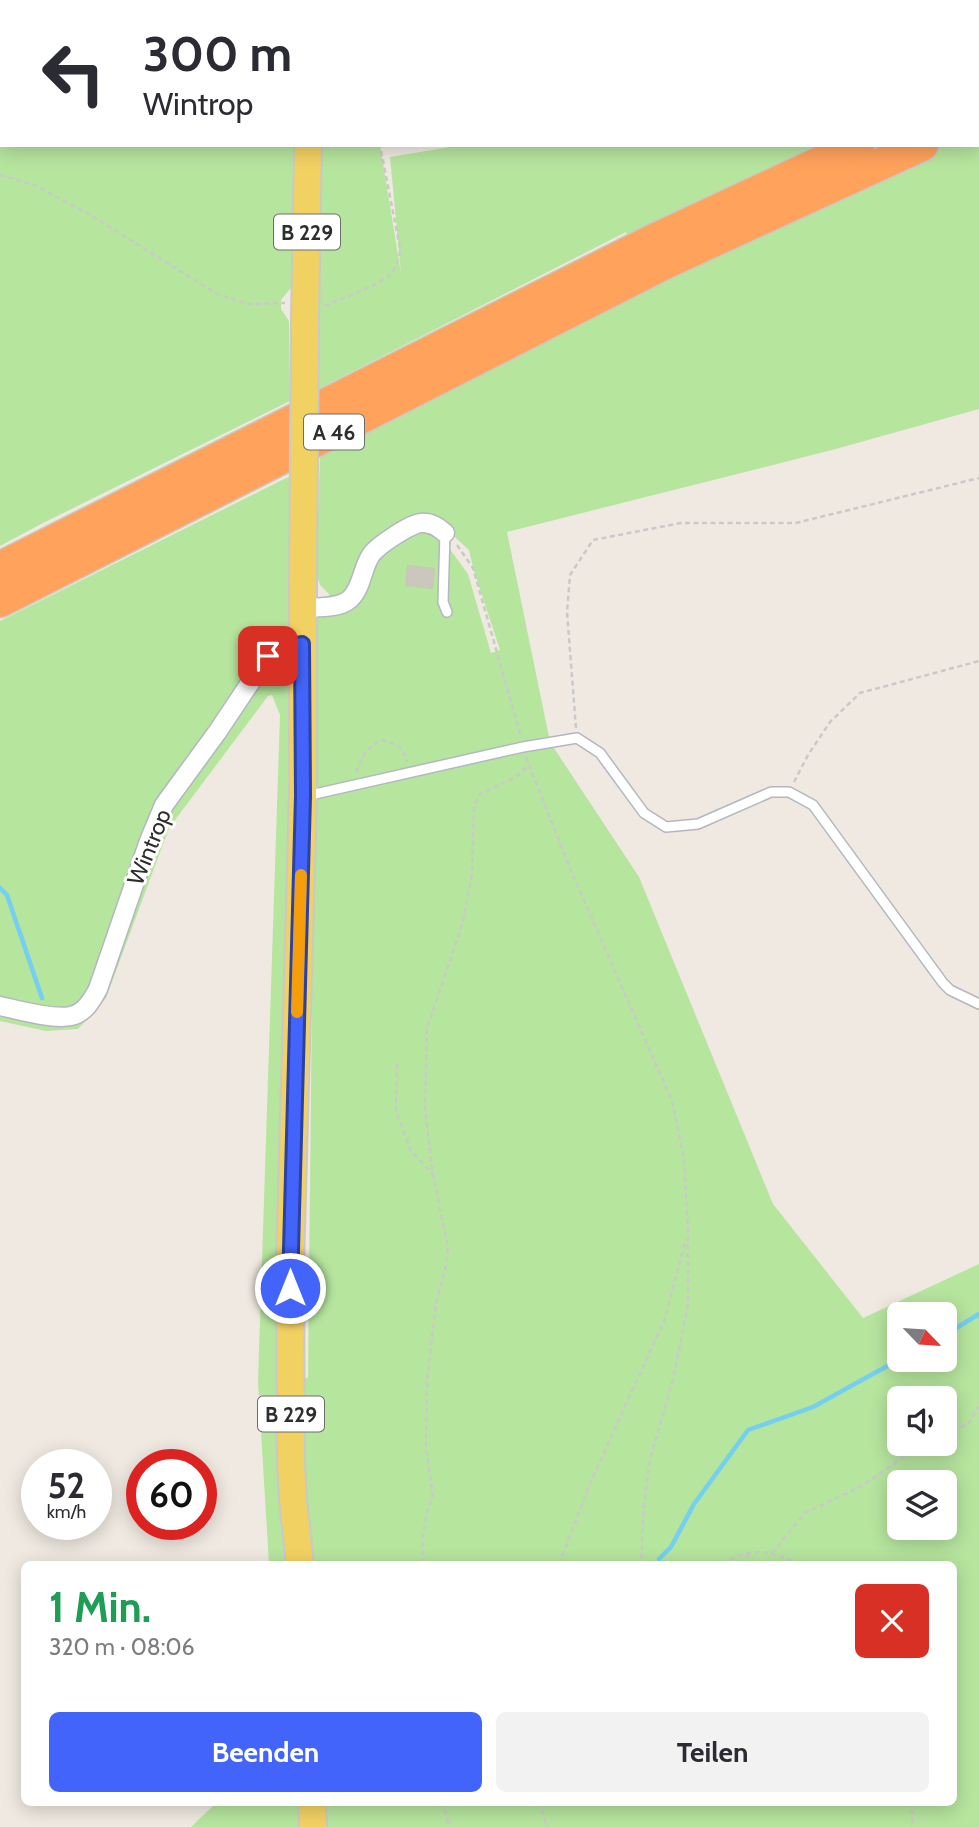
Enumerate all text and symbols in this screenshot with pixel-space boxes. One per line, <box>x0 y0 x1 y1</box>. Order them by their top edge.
text: 300 m <box>143 24 292 83</box>
icon: left <box>28 28 119 119</box>
text: Wintrop <box>143 84 253 123</box>
road number: B 229 <box>274 215 340 250</box>
road number: A 46 <box>304 414 364 450</box>
pin <box>238 626 298 686</box>
icon: arrive <box>249 637 287 675</box>
street label: Wintrop <box>121 805 177 889</box>
position arrow <box>253 1251 327 1325</box>
north arrow <box>887 1302 957 1372</box>
map controls <box>887 1302 957 1540</box>
button: sound <box>887 1386 957 1456</box>
road number: B 229 <box>258 1396 324 1432</box>
speed limit sign: 60 <box>126 1449 217 1540</box>
text: 52 <box>48 1464 85 1507</box>
button: layers <box>887 1470 957 1540</box>
text: km/h <box>47 1501 86 1523</box>
text: 1 Min. <box>49 1581 151 1633</box>
button: close <box>855 1584 929 1658</box>
text: 320 m · 08:06 <box>49 1633 195 1661</box>
button: Beenden <box>49 1712 482 1792</box>
button: Teilen <box>496 1712 929 1792</box>

